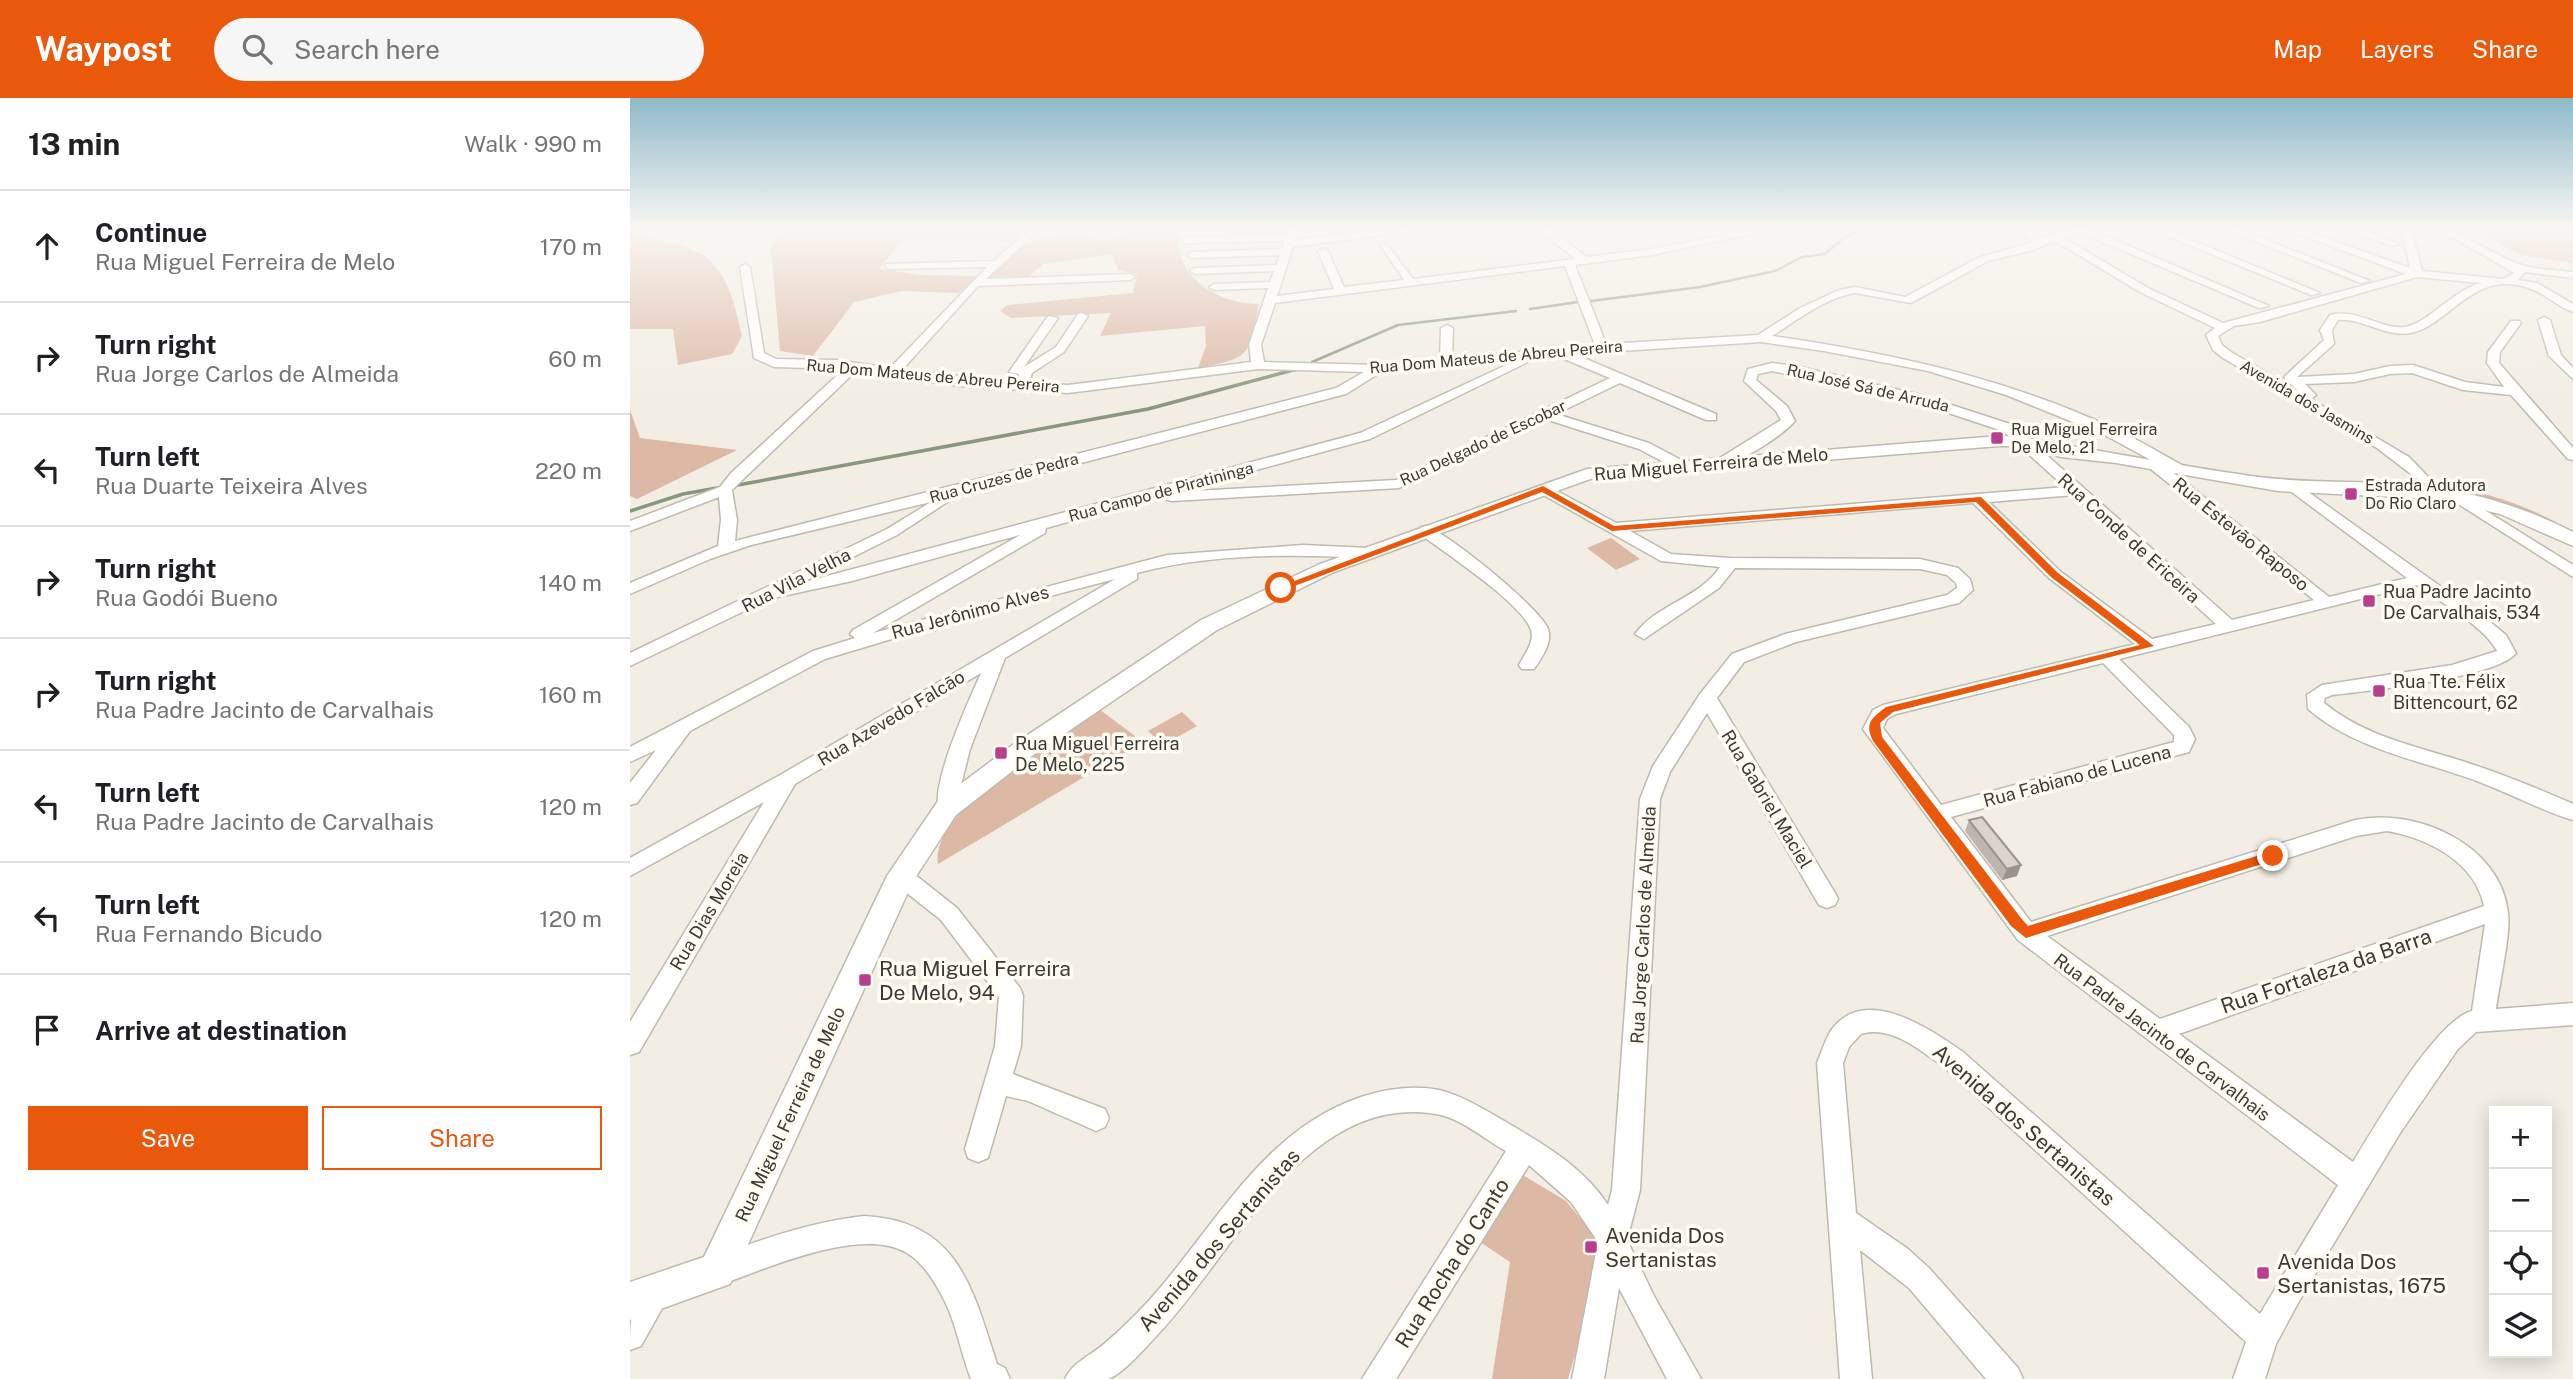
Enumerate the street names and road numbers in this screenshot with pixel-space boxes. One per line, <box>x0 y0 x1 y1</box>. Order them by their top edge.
street label: Rua Dom Mateus de Abreu Pereira <box>1369 336 1623 378</box>
street label: Rua Dom Mateus de Abreu Pereira <box>806 355 1060 397</box>
street label: Avenida dos Jasmins <box>2237 356 2377 448</box>
street label: Rua José Sá de Arruda <box>1785 360 1951 416</box>
street label: Rua Delgado de Escobar <box>1397 396 1569 490</box>
street label: Rua Miguel Ferreira de Melo <box>1593 443 1829 485</box>
street label: Rua Cruzes de Pedra <box>927 449 1081 507</box>
street label: Rua Campo de Piratininga <box>1066 458 1256 526</box>
street label: Rua Conde de Ericeira <box>2054 469 2204 607</box>
street label: Rua Estevão Raposo <box>2169 473 2313 595</box>
street label: Rua Vila Velha <box>738 544 854 616</box>
street label: Rua Jerônimo Alves <box>889 581 1051 643</box>
street label: Rua Azevedo Falcão <box>814 666 968 770</box>
street label: Rua Gabriel Maciel <box>1717 726 1817 872</box>
street label: Rua Fabiano de Lucena <box>1981 741 2173 811</box>
street label: Rua Jorge Carlos de Almeida <box>1626 806 1660 1044</box>
street label: Rua Dias Moreia <box>665 848 753 974</box>
street label: Rua Fortaleza da Barra <box>2217 923 2435 1019</box>
street label: Rua Padre Jacinto de Carvalhais <box>2050 949 2274 1125</box>
street label: Rua Miguel Ferreira de Melo <box>731 1003 849 1225</box>
street label: Avenida dos Sertanistas <box>1928 1039 2120 1211</box>
street label: Avenida dos Sertanistas <box>1133 1144 1305 1336</box>
street label: Rua Rocha do Canto <box>1390 1174 1514 1352</box>

